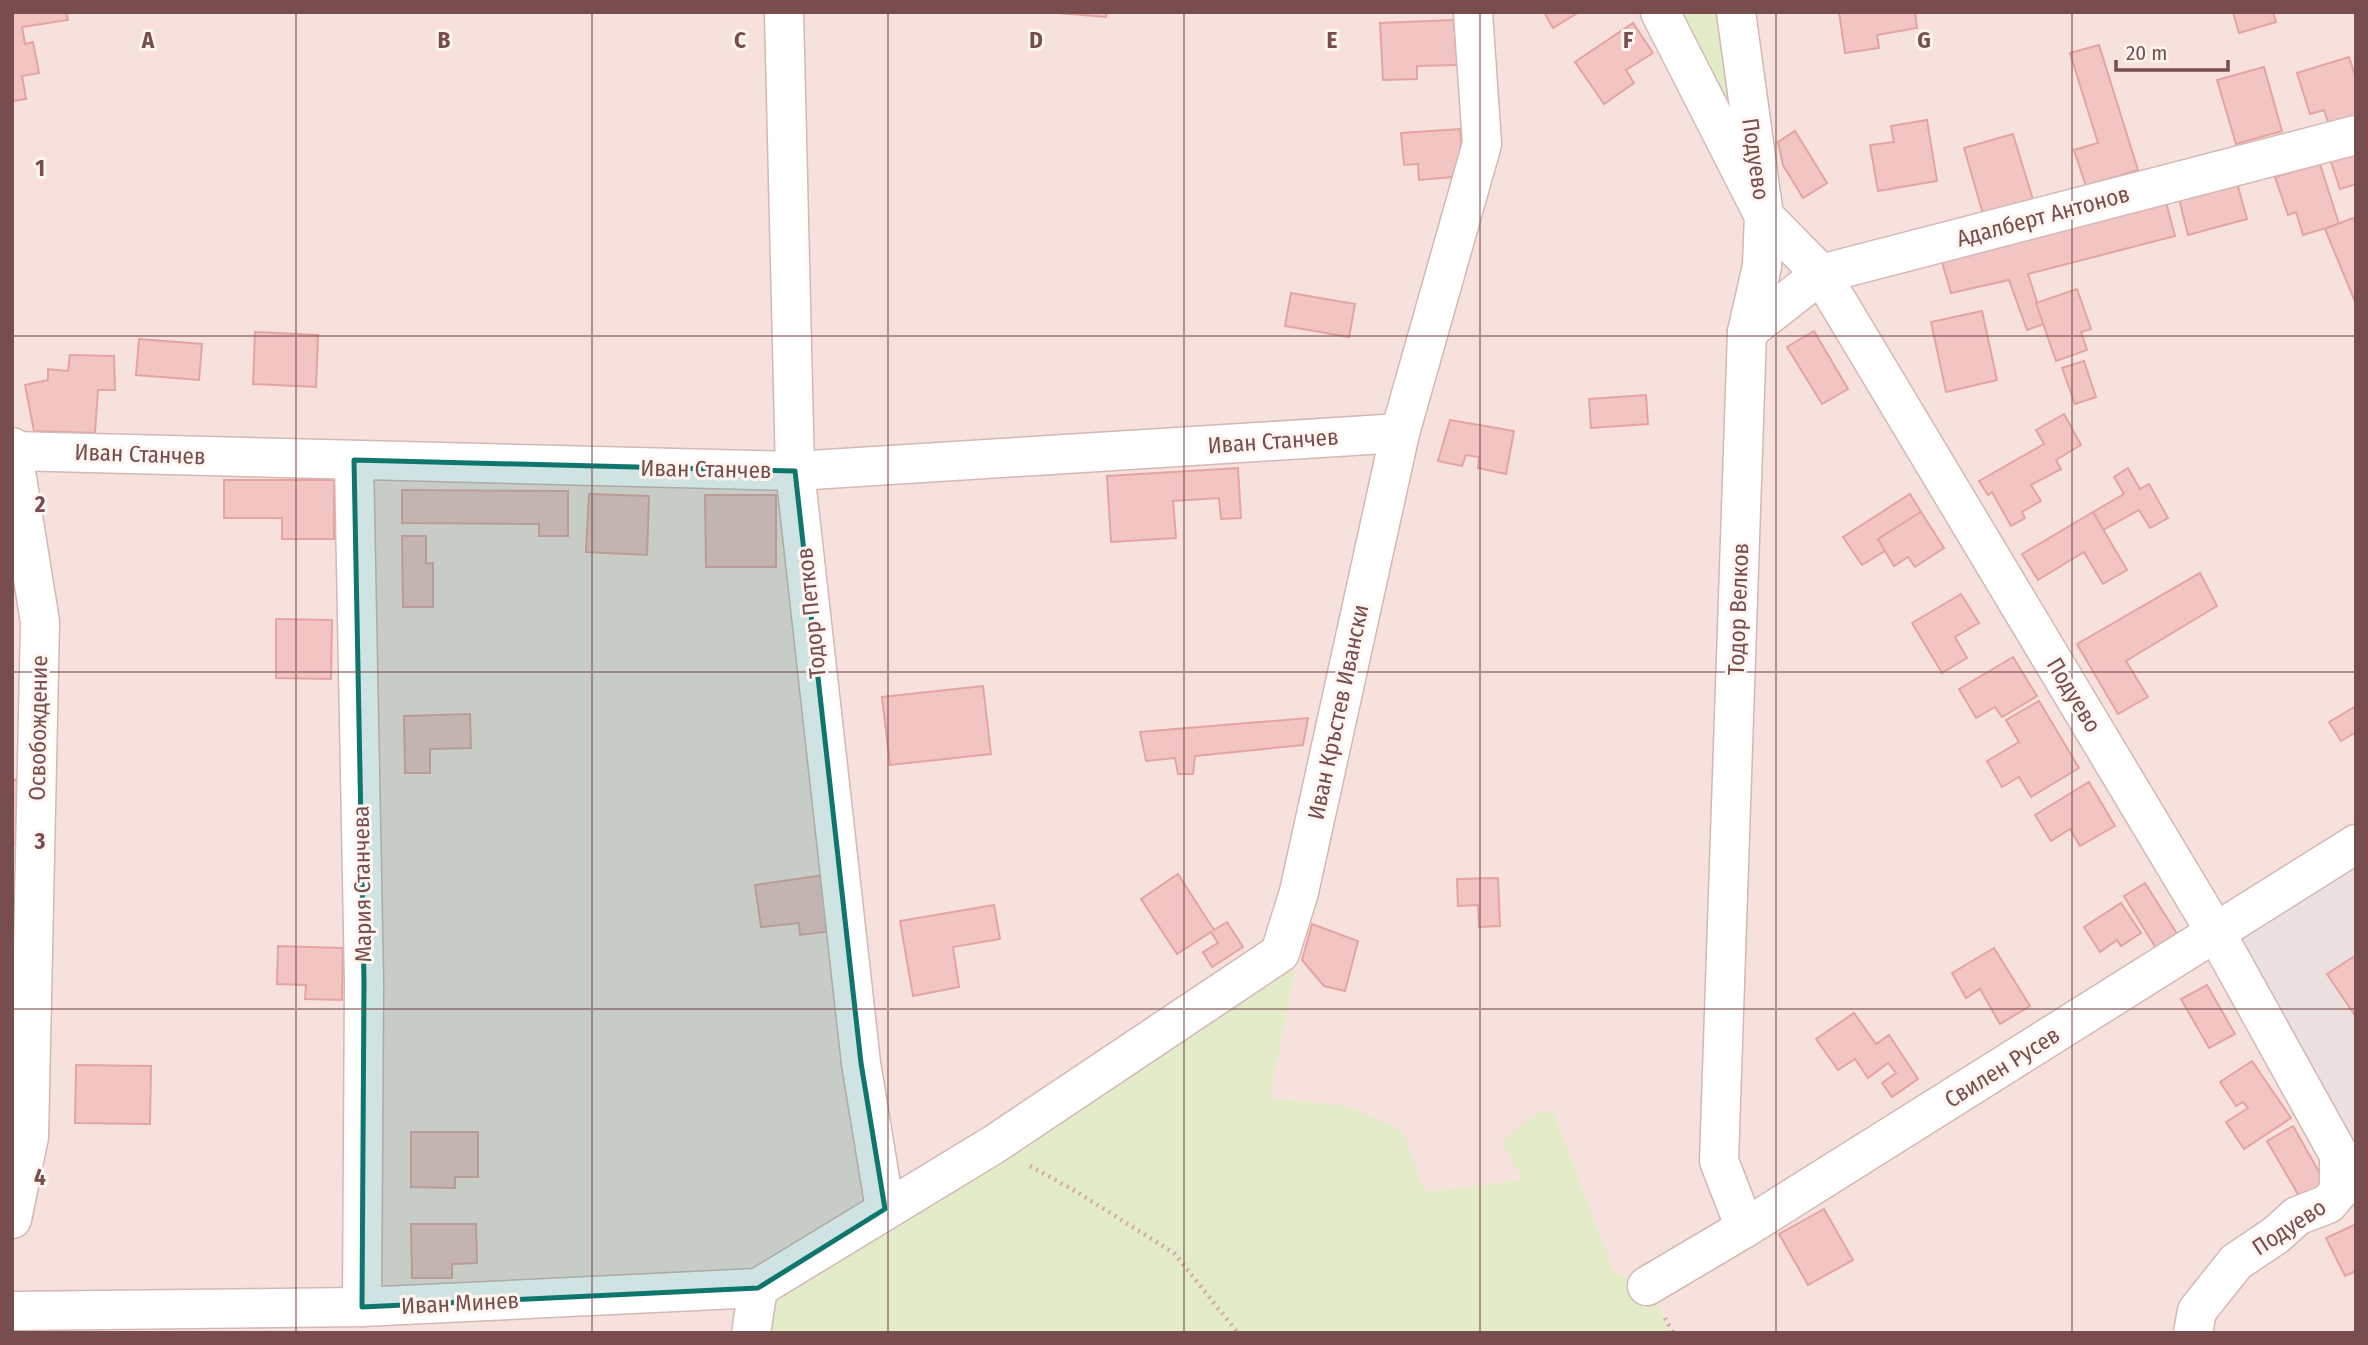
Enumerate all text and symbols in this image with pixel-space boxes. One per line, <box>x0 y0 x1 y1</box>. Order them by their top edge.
text: A <box>141 26 155 54</box>
text: B <box>438 26 451 54</box>
text: C <box>734 26 746 54</box>
text: D <box>1029 26 1043 54</box>
text: E <box>1327 26 1338 54</box>
text: F <box>1623 26 1633 54</box>
text: G <box>1917 26 1931 54</box>
scale bar <box>2116 28 2228 72</box>
text: 20 m <box>2126 40 2167 66</box>
street label: Подуево <box>1736 116 1776 202</box>
text: 1 <box>35 154 45 182</box>
street label: Адалберт Антонов <box>1954 179 2132 253</box>
street label: Иван Станчев <box>1207 422 1339 460</box>
street label: Иван Станчев <box>74 438 206 470</box>
street label: Иван Станчев <box>640 454 772 484</box>
text: 2 <box>34 490 46 518</box>
street label: Тодор Велков <box>1722 542 1754 676</box>
street label: Тодор Петков <box>790 546 832 680</box>
street label: Иван Кръстев Ивански <box>1301 602 1375 822</box>
street label: Подуево <box>2041 652 2107 738</box>
street label: Освобождение <box>23 655 53 801</box>
street label: Мария Станчева <box>347 805 377 963</box>
text: 3 <box>34 827 46 855</box>
street label: Свилен Русев <box>1939 1021 2065 1113</box>
text: 4 <box>34 1163 46 1191</box>
street label: Подуево <box>2247 1193 2331 1261</box>
street label: Иван Минев <box>400 1286 520 1320</box>

